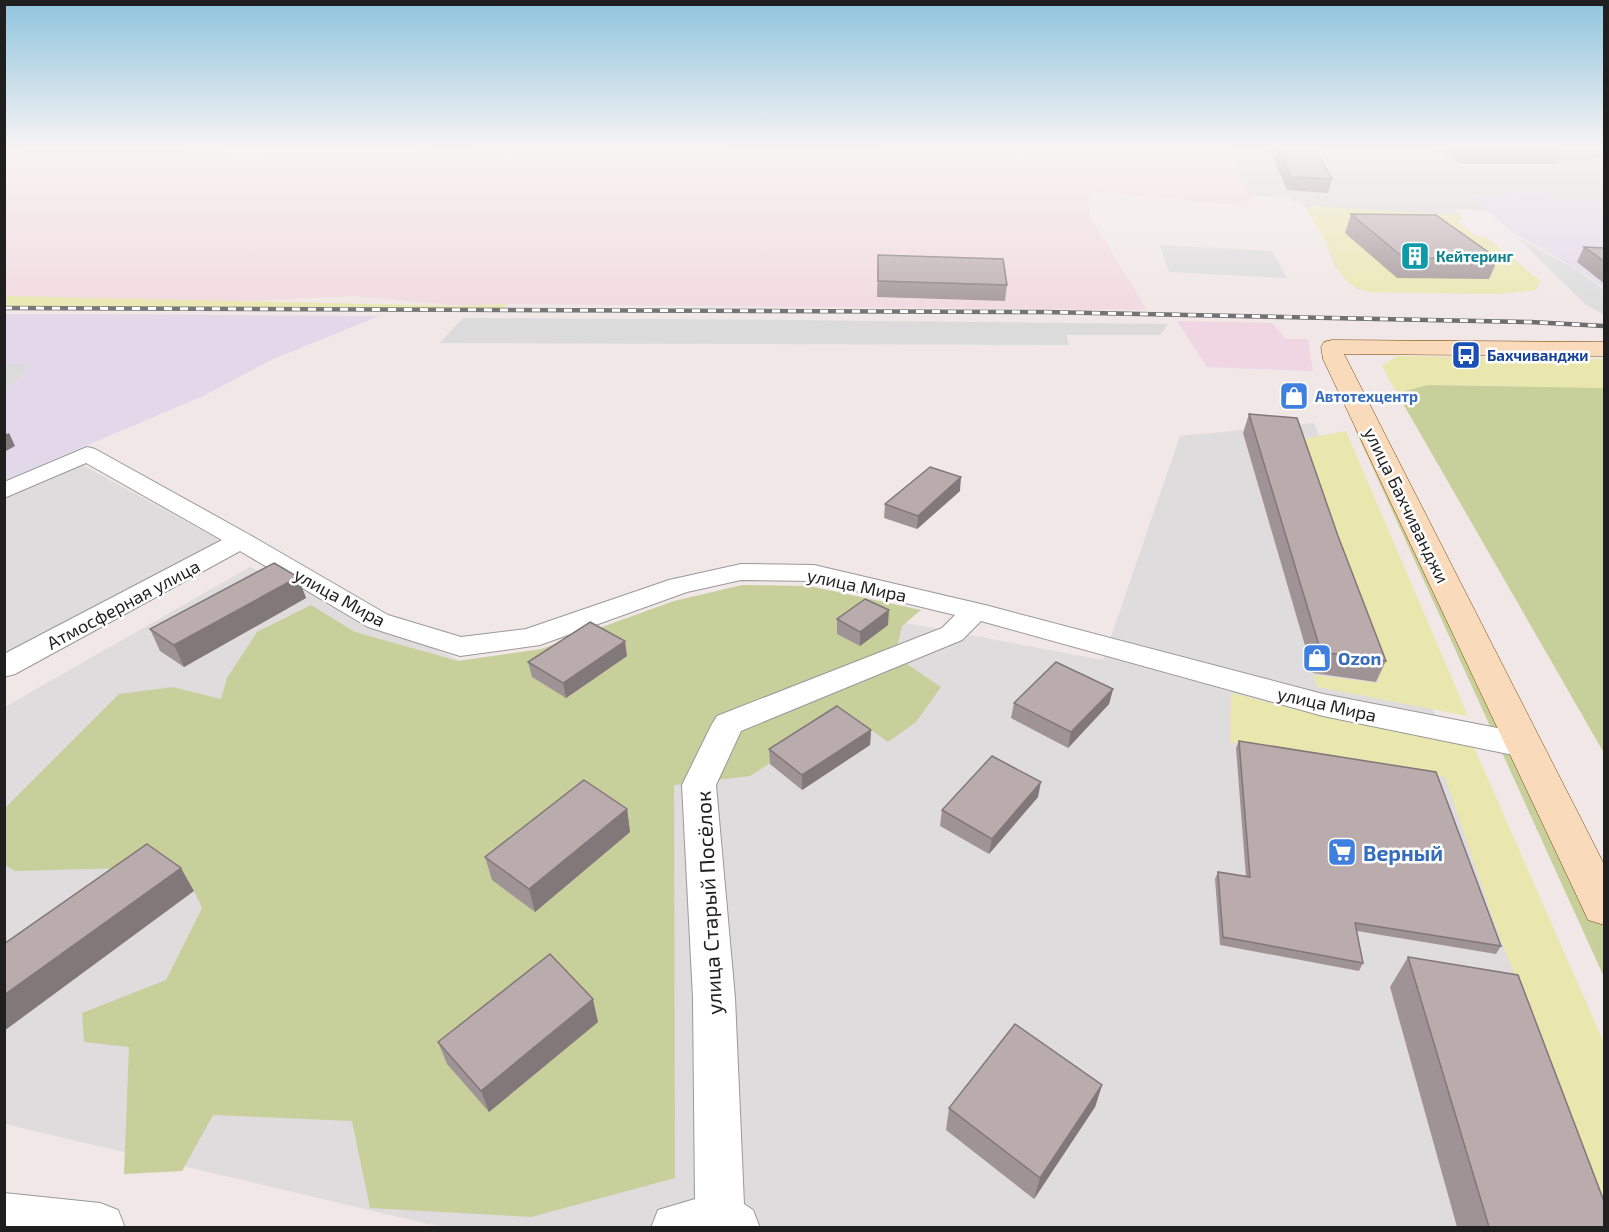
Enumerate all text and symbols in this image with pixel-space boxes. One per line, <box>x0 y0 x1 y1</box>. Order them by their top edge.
building icon: Кейтеринг <box>1399 240 1431 272</box>
place label: Кейтеринг <box>1436 247 1514 265</box>
bus stop icon: Бахчиванджи <box>1450 339 1482 371</box>
place label: Бахчиванджи <box>1487 346 1588 364</box>
shop icon: Автотехцентр <box>1278 380 1310 412</box>
place label: Автотехцентр <box>1315 387 1418 405</box>
street label: улица Бахчиванджи <box>1360 424 1454 586</box>
street label: Атмосферная улица <box>43 554 203 654</box>
street label: улица Мира <box>290 563 390 631</box>
street label: улица Мира <box>805 564 909 606</box>
shop icon: Ozon <box>1301 642 1333 674</box>
place label: Ozon <box>1338 647 1381 669</box>
street label: улица Мира <box>1275 682 1379 726</box>
street label: улица Старый Посёлок <box>690 790 727 1016</box>
supermarket icon: Верный <box>1326 836 1358 868</box>
place label: Верный <box>1363 840 1443 865</box>

